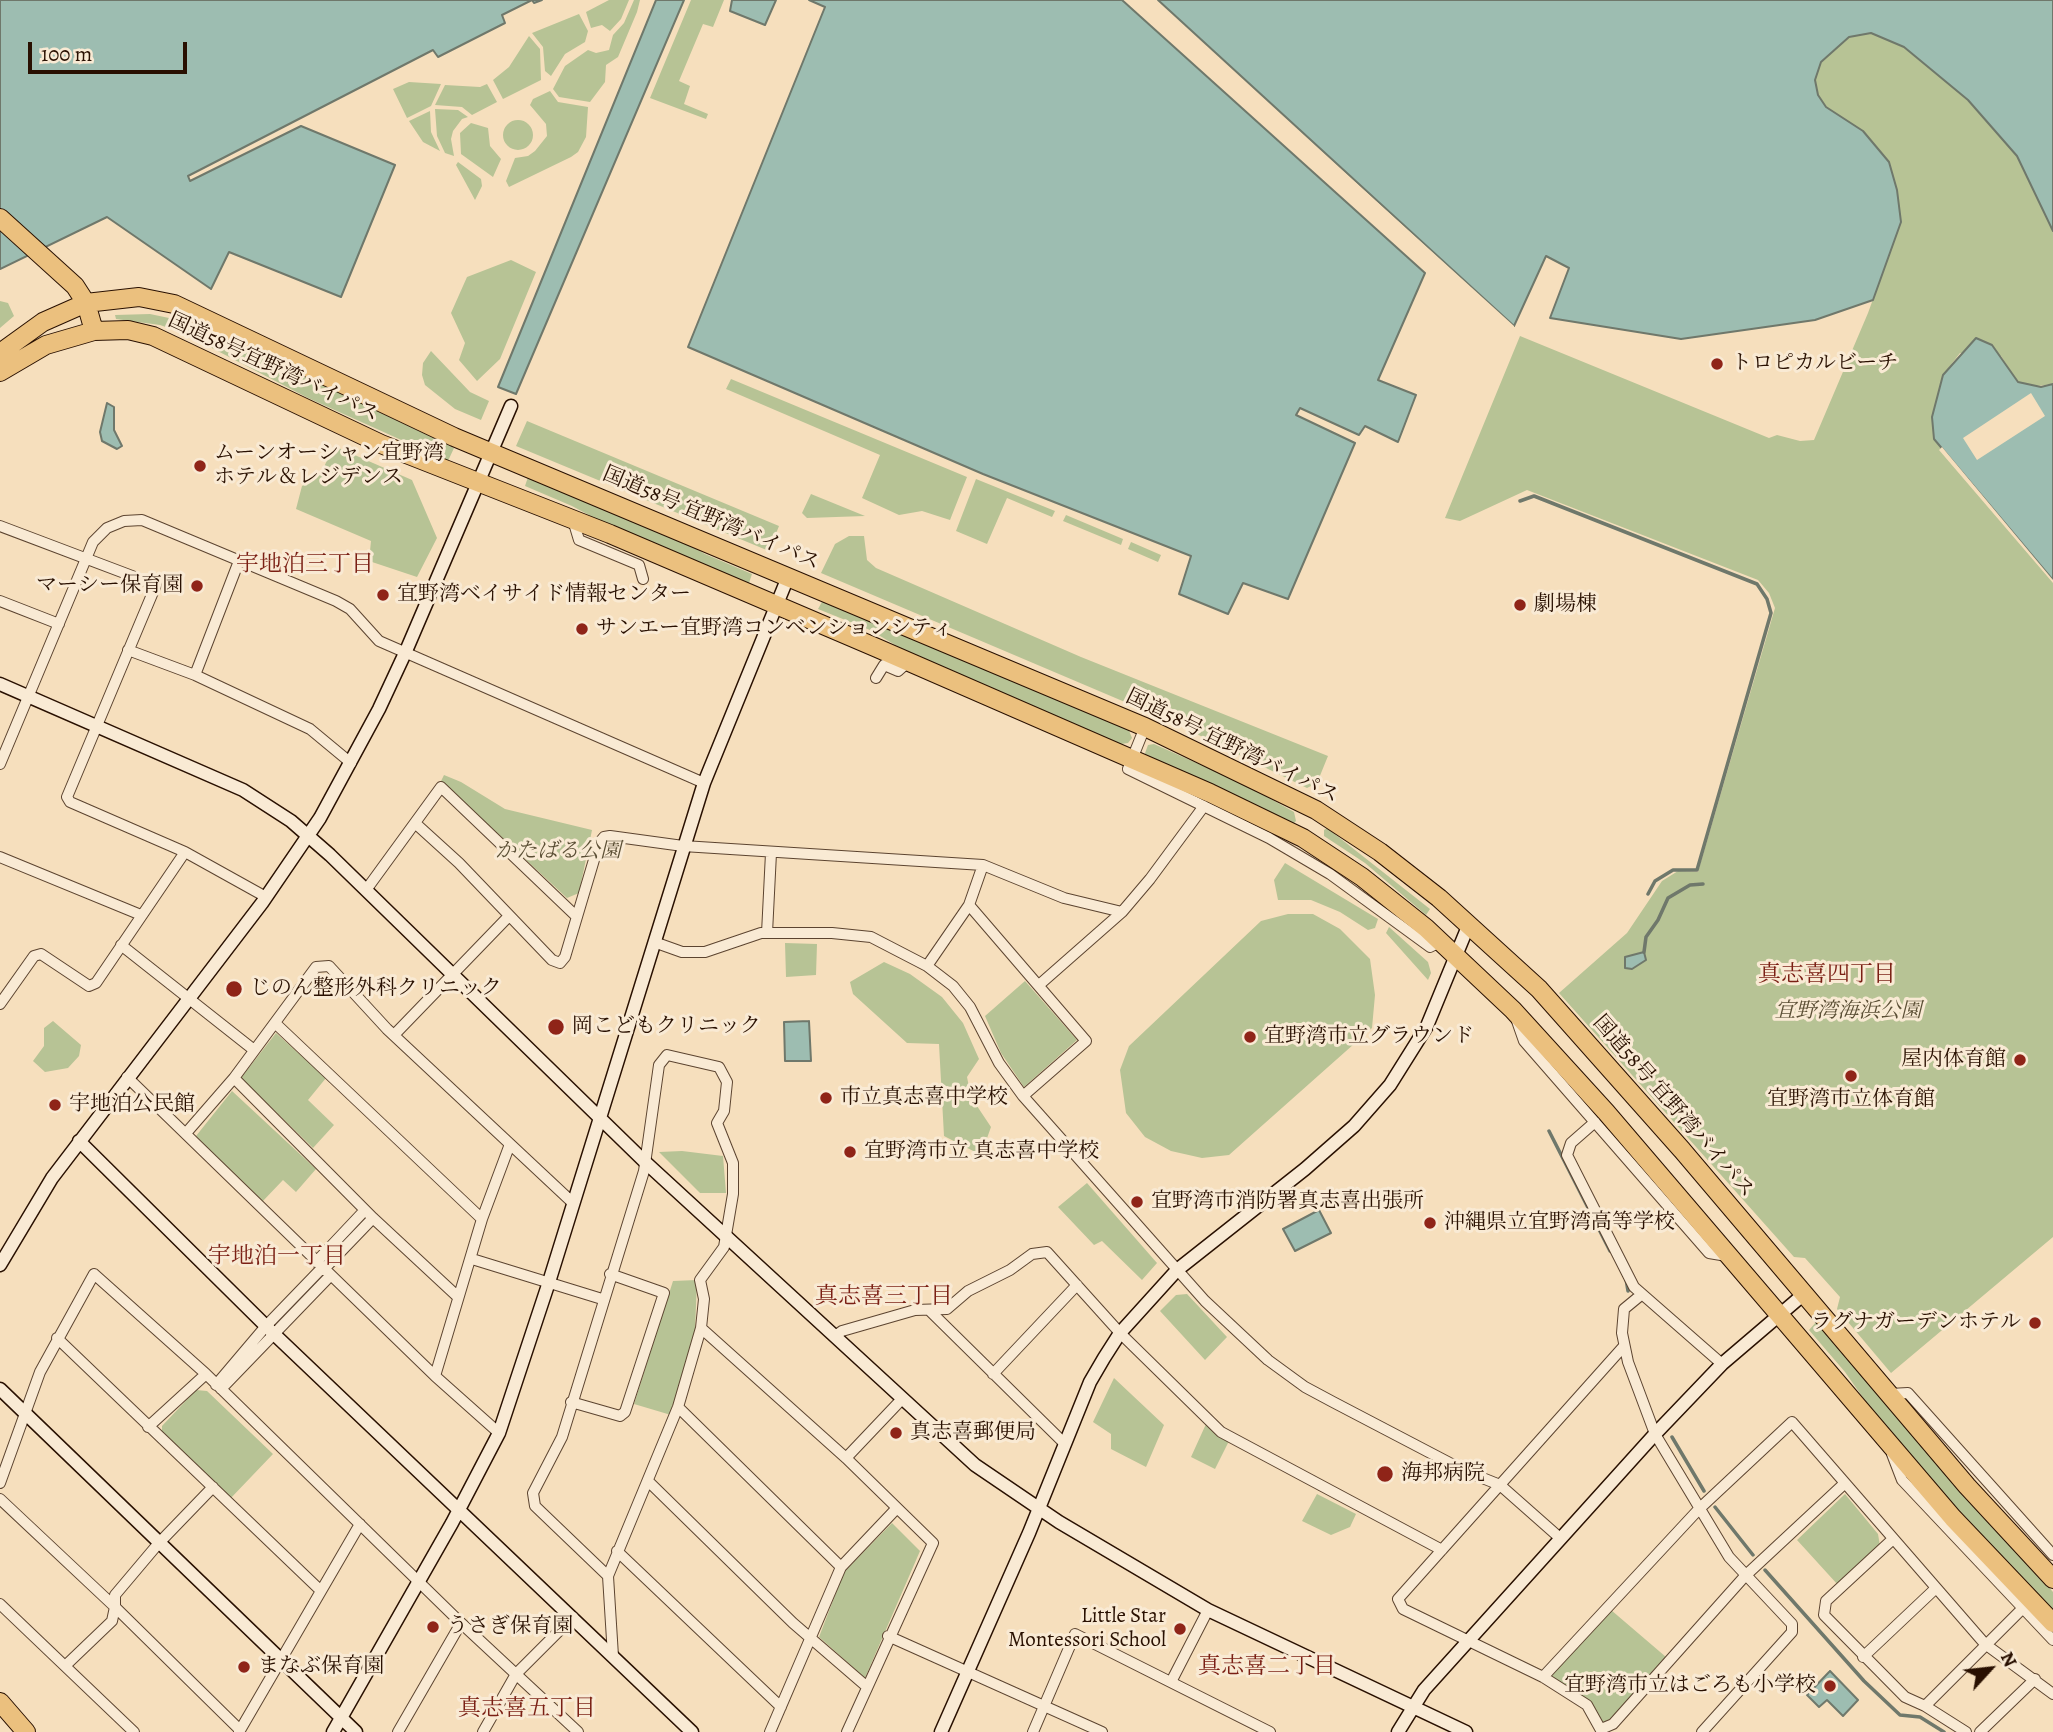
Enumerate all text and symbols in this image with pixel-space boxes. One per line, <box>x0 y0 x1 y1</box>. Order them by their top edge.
scale bar <box>32 28 191 72</box>
text: 100 m <box>41 40 92 68</box>
street label: 国道58号宜野湾バイパス <box>164 308 382 428</box>
place label: トロピカルビーチ <box>1731 351 1898 377</box>
marker: トロピカルビーチ <box>1709 356 1725 372</box>
place label: ムーンオーシャン宜野湾 ホテル＆レジデンス <box>214 441 444 491</box>
marker: ムーンオーシャン宜野湾 ホテル＆レジデンス <box>192 458 208 474</box>
street label: 国道58号 宜野湾バイパス <box>599 462 823 576</box>
district label: 宇地泊三丁目 <box>236 551 374 579</box>
place label: マーシー保育園 <box>36 573 183 599</box>
marker: マーシー保育園 <box>189 578 205 594</box>
place label: 宜野湾ベイサイド情報センター <box>397 582 691 608</box>
marker: 宜野湾ベイサイド情報センター <box>375 587 391 603</box>
place label: 劇場棟 <box>1534 592 1597 618</box>
marker: 劇場棟 <box>1512 597 1528 613</box>
place label: サンエー宜野湾コンベンションシティ <box>596 616 953 642</box>
marker: サンエー宜野湾コンベンションシティ <box>574 621 590 637</box>
street label: 国道58号 宜野湾バイパス <box>1122 685 1342 809</box>
park label: かたばる公園 <box>495 839 621 865</box>
district label: 真志喜四丁目 <box>1758 961 1896 989</box>
place label: じのん整形外科クリニック <box>250 976 502 1002</box>
marker: じのん整形外科クリニック <box>224 979 244 999</box>
park label: 宜野湾海浜公園 <box>1775 999 1921 1025</box>
street label: 国道58号 宜野湾バイパス <box>1587 1011 1759 1203</box>
place label: 岡こどもクリニック <box>572 1014 761 1040</box>
marker: 岡こどもクリニック <box>546 1017 566 1037</box>
place label: 宜野湾市立グラウンド <box>1264 1024 1474 1050</box>
marker: 宜野湾市立グラウンド <box>1242 1029 1258 1045</box>
place label: 屋内体育館 <box>1901 1047 2006 1073</box>
marker: 屋内体育館 <box>2012 1052 2028 1068</box>
marker: 宜野湾市立体育館 <box>1843 1068 1859 1084</box>
place label: 市立真志喜中学校 <box>840 1085 1008 1111</box>
place label: 宜野湾市立体育館 <box>1767 1087 1935 1113</box>
marker: 市立真志喜中学校 <box>818 1090 834 1106</box>
place label: 宇地泊公民館 <box>69 1092 195 1118</box>
marker: 宇地泊公民館 <box>47 1097 63 1113</box>
place label: 宜野湾市立 真志喜中学校 <box>864 1139 1099 1165</box>
marker: 宜野湾市立 真志喜中学校 <box>842 1144 858 1160</box>
place label: 宜野湾市消防署真志喜出張所 <box>1151 1189 1424 1215</box>
marker: 宜野湾市消防署真志喜出張所 <box>1129 1194 1145 1210</box>
place label: 沖縄県立宜野湾高等学校 <box>1444 1210 1675 1236</box>
marker: 沖縄県立宜野湾高等学校 <box>1422 1215 1438 1231</box>
district label: 宇地泊一丁目 <box>208 1243 346 1271</box>
district label: 真志喜三丁目 <box>815 1283 953 1311</box>
place label: ラグナガーデンホテル <box>1811 1310 2021 1336</box>
marker: ラグナガーデンホテル <box>2027 1315 2043 1331</box>
place label: 真志喜郵便局 <box>910 1420 1036 1446</box>
marker: 真志喜郵便局 <box>888 1425 904 1441</box>
place label: 海邦病院 <box>1401 1461 1485 1487</box>
marker: 海邦病院 <box>1375 1464 1395 1484</box>
place label: Little Star Montessori School <box>1008 1604 1166 1654</box>
place label: うさぎ保育園 <box>447 1614 573 1640</box>
marker: うさぎ保育園 <box>425 1619 441 1635</box>
marker: Little Star Montessori School <box>1172 1621 1188 1637</box>
north arrow <box>1955 1634 2025 1704</box>
text: N <box>1994 1647 2023 1672</box>
district label: 真志喜二丁目 <box>1198 1653 1336 1681</box>
place label: まなぶ保育園 <box>258 1654 384 1680</box>
marker: まなぶ保育園 <box>236 1659 252 1675</box>
place label: 宜野湾市立はごろも小学校 <box>1564 1673 1816 1699</box>
marker: 宜野湾市立はごろも小学校 <box>1822 1678 1838 1694</box>
district label: 真志喜五丁目 <box>458 1695 596 1723</box>

